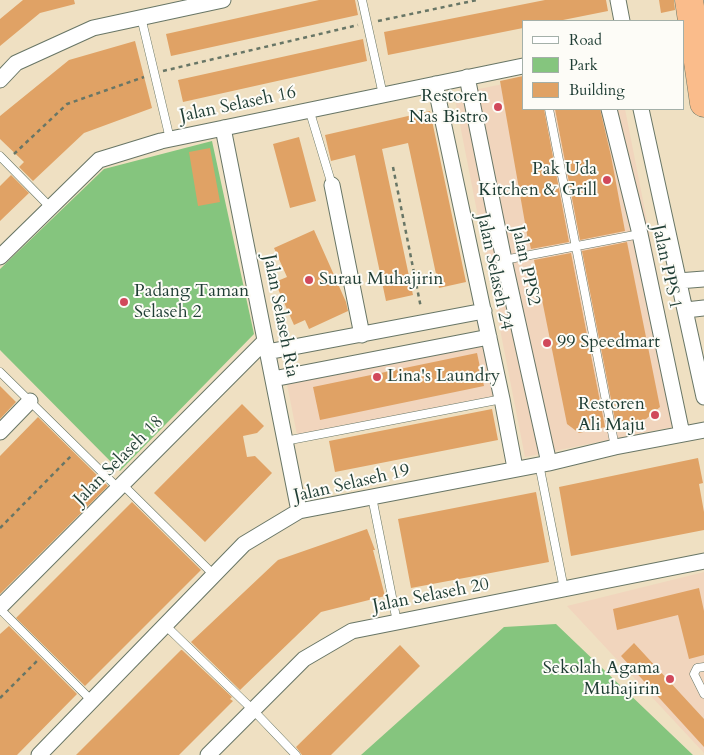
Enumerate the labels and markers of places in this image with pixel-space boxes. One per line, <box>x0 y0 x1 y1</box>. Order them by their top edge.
place label: Restoren Nas Bistro <box>409 86 488 128</box>
marker: Restoren Nas Bistro <box>492 101 504 113</box>
place label: Pak Uda Kitchen & Grill <box>478 159 597 202</box>
marker: Pak Uda Kitchen & Grill <box>601 174 613 186</box>
place label: Surau Muhajirin <box>319 269 443 291</box>
marker: Surau Muhajirin <box>303 274 315 286</box>
place label: Padang Taman Selaseh 2 <box>134 281 249 324</box>
marker: Padang Taman Selaseh 2 <box>118 296 130 308</box>
place label: 99 Speedmart <box>557 332 660 354</box>
marker: 99 Speedmart <box>541 337 553 349</box>
place label: Lina's Laundry <box>387 366 500 388</box>
marker: Lina's Laundry <box>371 371 383 383</box>
place label: Restoren Ali Maju <box>578 394 645 436</box>
marker: Restoren Ali Maju <box>649 409 661 421</box>
place label: Sekolah Agama Muhajirin <box>543 658 660 701</box>
marker: Sekolah Agama Muhajirin <box>664 673 676 685</box>

